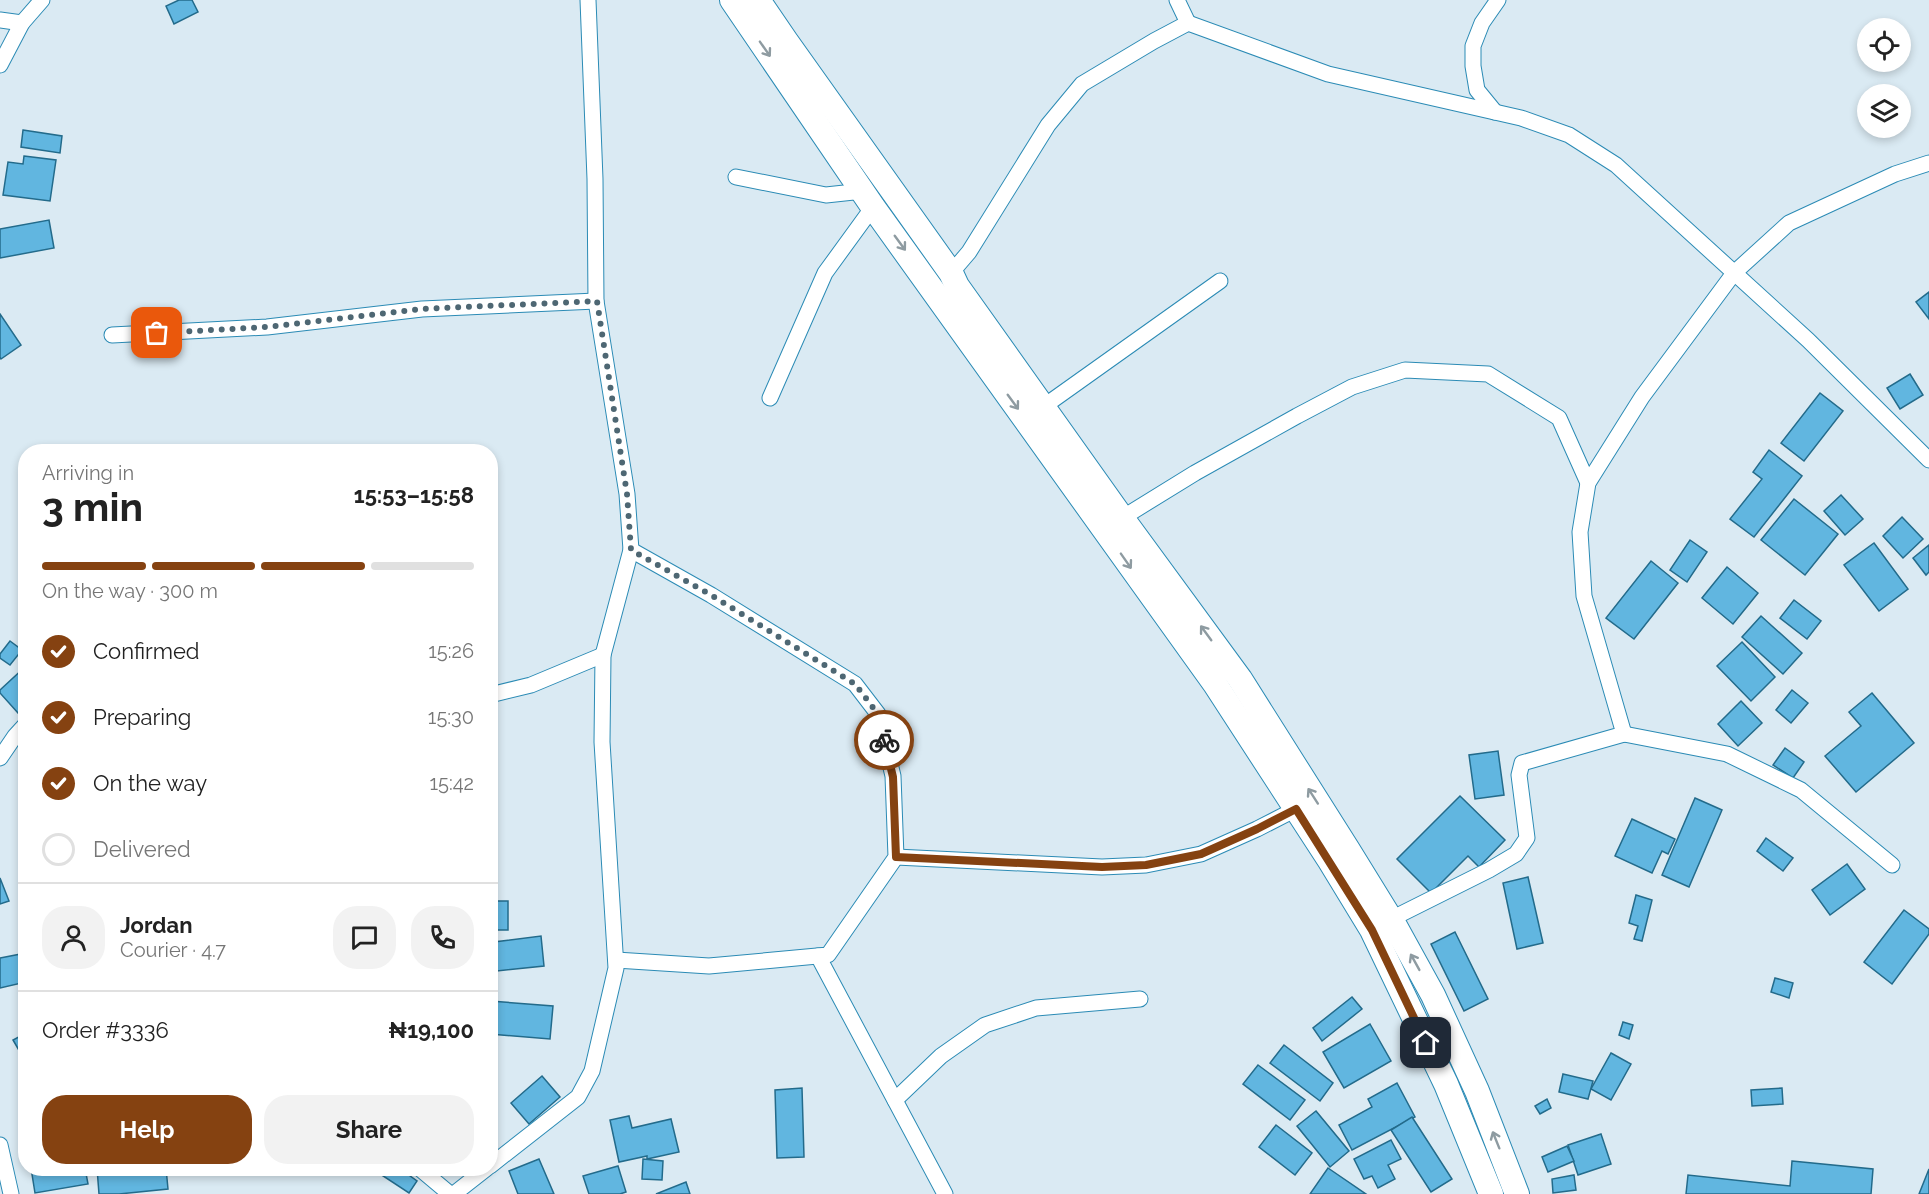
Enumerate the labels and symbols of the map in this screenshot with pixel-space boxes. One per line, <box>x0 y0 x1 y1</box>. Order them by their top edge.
one-way arrow <box>759 40 771 56</box>
one-way arrow <box>894 235 906 251</box>
pin <box>131 307 182 358</box>
one-way arrow <box>1007 394 1019 410</box>
one-way arrow <box>1120 552 1133 568</box>
one-way arrow <box>1200 626 1212 642</box>
courier <box>854 710 914 770</box>
one-way arrow <box>1307 788 1319 805</box>
one-way arrow <box>1409 954 1421 971</box>
pin <box>1400 1017 1451 1068</box>
one-way arrow <box>1490 1131 1501 1149</box>

